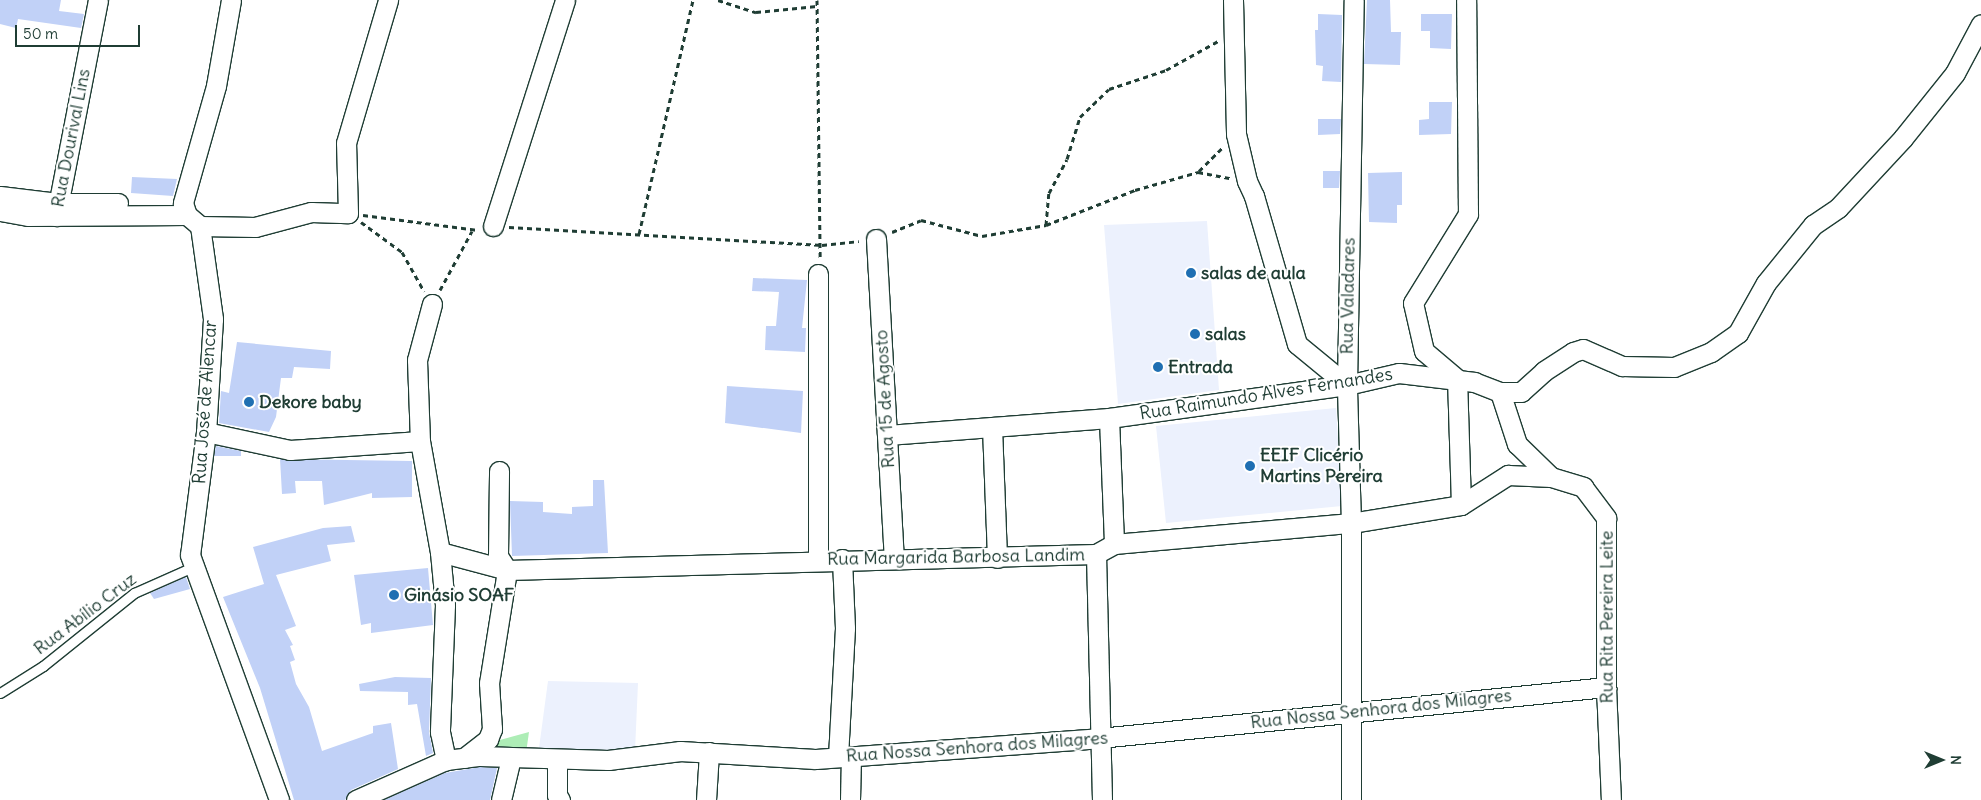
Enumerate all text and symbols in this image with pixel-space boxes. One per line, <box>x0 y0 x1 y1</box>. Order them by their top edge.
scale bar <box>18 15 142 47</box>
text: 50 m <box>23 24 58 43</box>
street label: Rua Dourival Lins <box>47 67 95 209</box>
street label: Rua Valadares <box>1336 237 1360 355</box>
place label: salas de aula <box>1201 262 1306 284</box>
marker: salas de aula <box>1185 267 1197 279</box>
street label: Rua José de Alencar <box>188 319 222 485</box>
place label: salas <box>1205 323 1246 345</box>
marker: salas <box>1189 328 1201 340</box>
street label: Rua 15 de Agosto <box>871 329 899 469</box>
place label: Entrada <box>1168 356 1233 378</box>
marker: Entrada <box>1152 361 1164 373</box>
street label: Rua Raimundo Alves Fernandes <box>1138 363 1394 425</box>
place label: Dekore baby <box>259 391 362 413</box>
marker: Dekore baby <box>243 396 255 408</box>
place label: EEIF Clicério Martins Pereira <box>1260 445 1383 488</box>
marker: EEIF Clicério Martins Pereira <box>1244 460 1256 472</box>
street label: Rua Rita Pereira Leite <box>1596 530 1618 704</box>
street label: Rua Margarida Barbosa Landim <box>827 544 1085 570</box>
street label: Rua Abílio Cruz <box>30 569 140 659</box>
place label: Ginásio SOAF <box>404 584 514 606</box>
marker: Ginásio SOAF <box>388 589 400 601</box>
street label: Rua Nossa Senhora dos Milagres <box>1249 685 1513 733</box>
street label: Rua Nossa Senhora dos Milagres <box>845 727 1109 767</box>
north arrow <box>1916 735 1966 785</box>
text: N <box>1947 755 1965 765</box>

